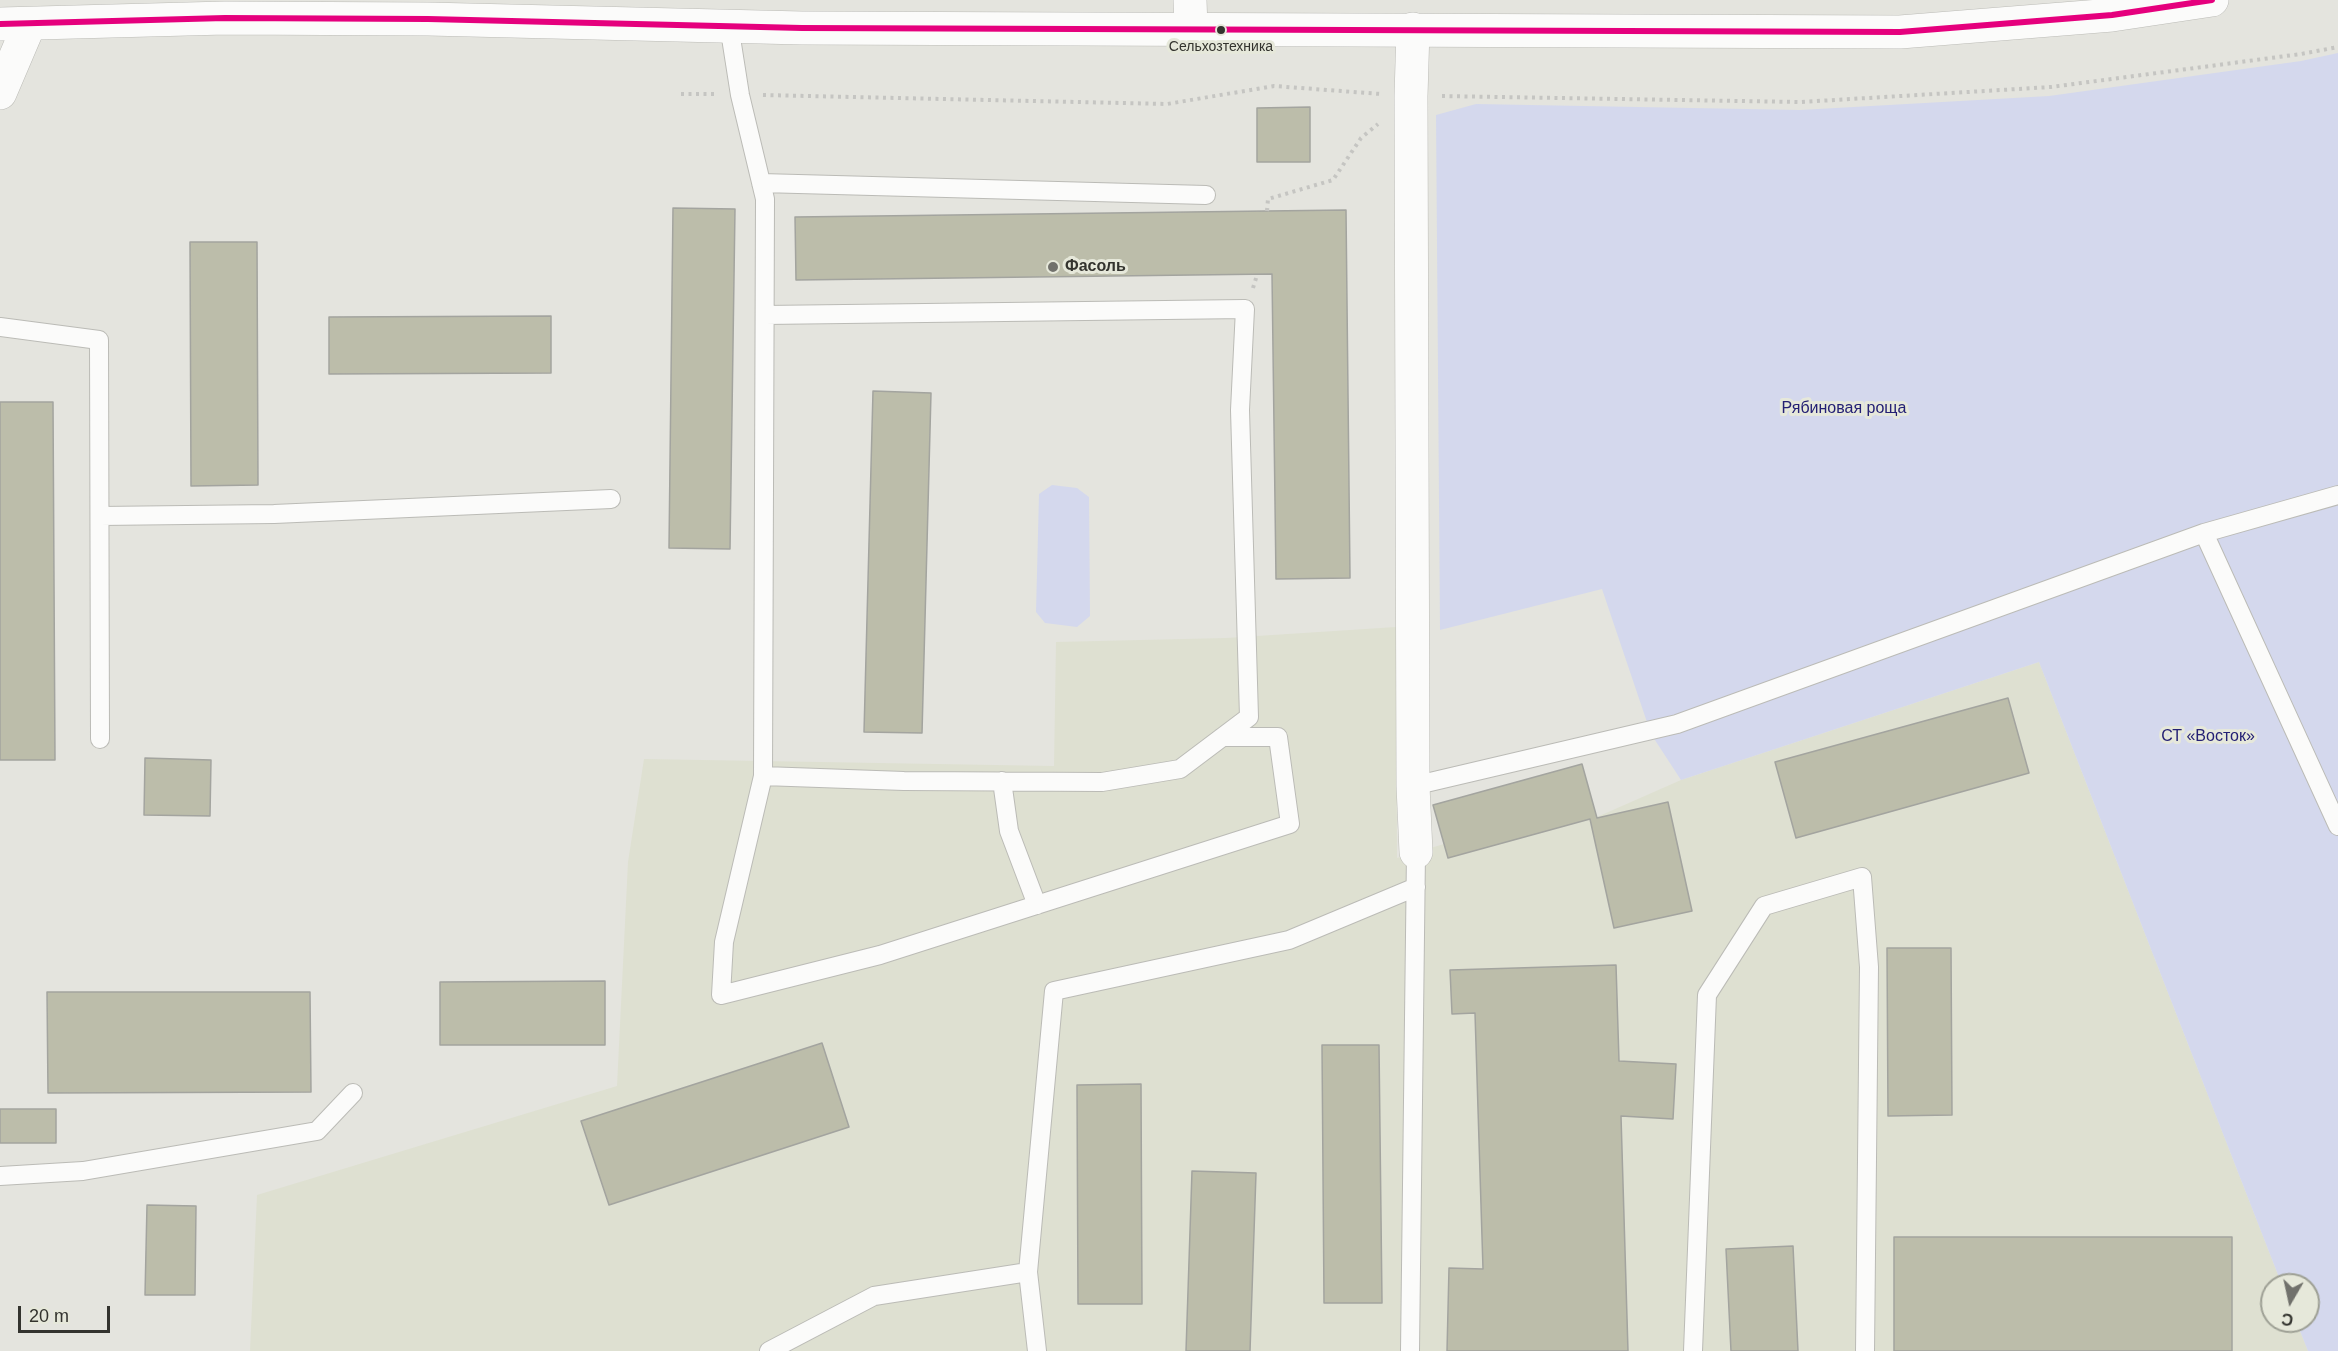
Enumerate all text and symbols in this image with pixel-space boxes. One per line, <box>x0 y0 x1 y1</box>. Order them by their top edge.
marker: Сельхозтехника <box>1215 24 1227 36</box>
place label: Сельхозтехника <box>1169 39 1273 55</box>
place label: Фасоль <box>1065 257 1126 277</box>
marker: Фасоль <box>1046 260 1060 274</box>
park label: Рябиновая роща <box>1782 399 1906 419</box>
park label: СТ «Восток» <box>2161 727 2255 747</box>
north arrow <box>2260 1273 2320 1333</box>
scale bar <box>21 1294 112 1332</box>
text: 20 m <box>29 1306 69 1326</box>
text: С <box>2280 1310 2294 1329</box>

